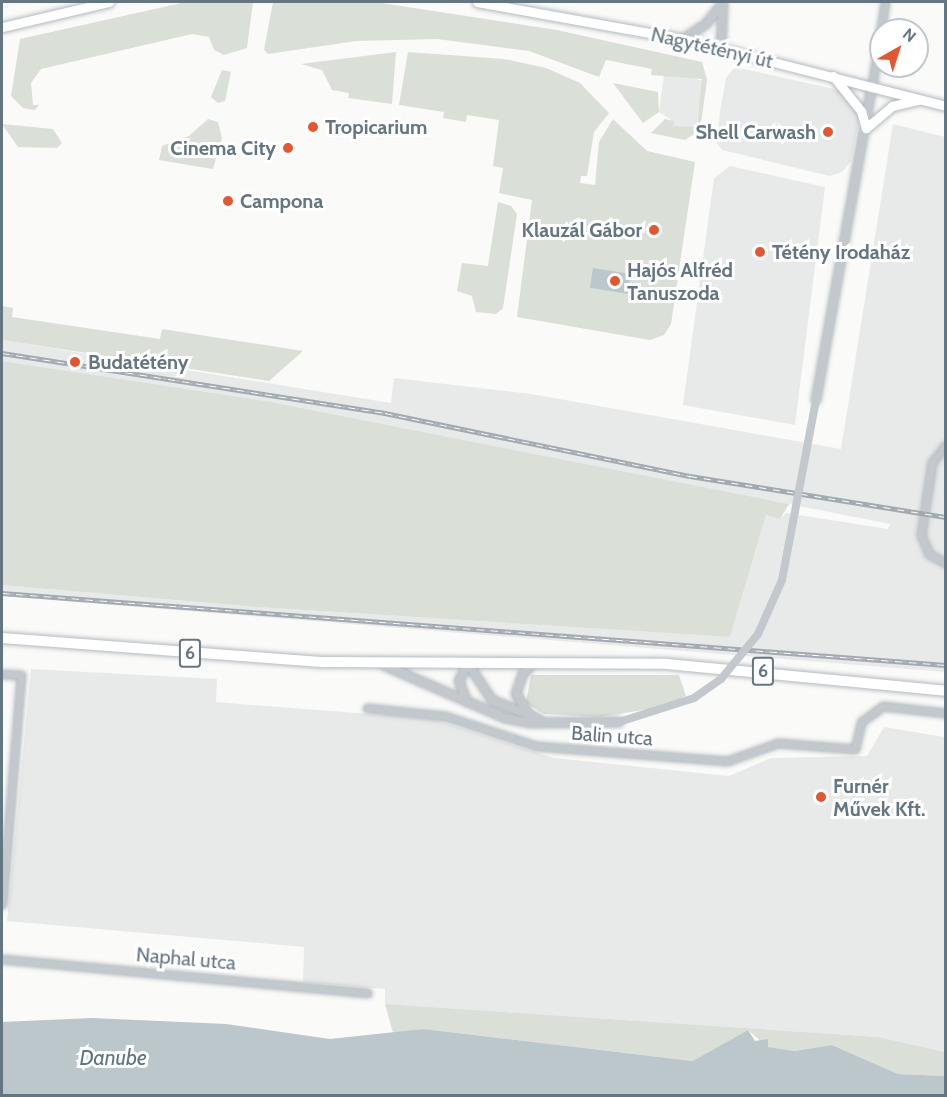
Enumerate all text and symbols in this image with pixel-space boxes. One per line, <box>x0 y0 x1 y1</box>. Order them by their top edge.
north arrow <box>869 18 929 78</box>
street label: Nagytétényi út <box>649 22 775 74</box>
text: N <box>899 24 920 46</box>
place label: Tropicarium <box>325 115 427 139</box>
marker: Tropicarium <box>306 120 320 134</box>
place label: Shell Carwash <box>696 120 816 144</box>
marker: Shell Carwash <box>821 125 835 139</box>
place label: Cinema City <box>170 136 276 160</box>
marker: Cinema City <box>281 141 295 155</box>
place label: Campona <box>240 189 323 213</box>
marker: Campona <box>221 194 235 208</box>
place label: Klauzál Gábor <box>521 218 642 242</box>
marker: Klauzál Gábor <box>647 223 661 237</box>
place label: Tétény Irodaház <box>772 240 910 264</box>
marker: Tétény Irodaház <box>753 245 767 259</box>
place label: Hajós Alfréd Tanuszoda <box>627 258 733 305</box>
marker: Hajós Alfréd Tanuszoda <box>608 274 622 288</box>
place label: Budatétény <box>88 350 188 374</box>
marker: Budatétény <box>66 353 84 371</box>
road number: 6 <box>178 638 202 668</box>
road number: 6 <box>751 656 775 686</box>
street label: Balin utca <box>570 721 654 751</box>
place label: Furnér Művek Kft. <box>833 774 925 821</box>
marker: Furnér Művek Kft. <box>814 790 828 804</box>
street label: Naphal utca <box>135 943 237 975</box>
water label: Danube <box>79 1045 147 1071</box>

